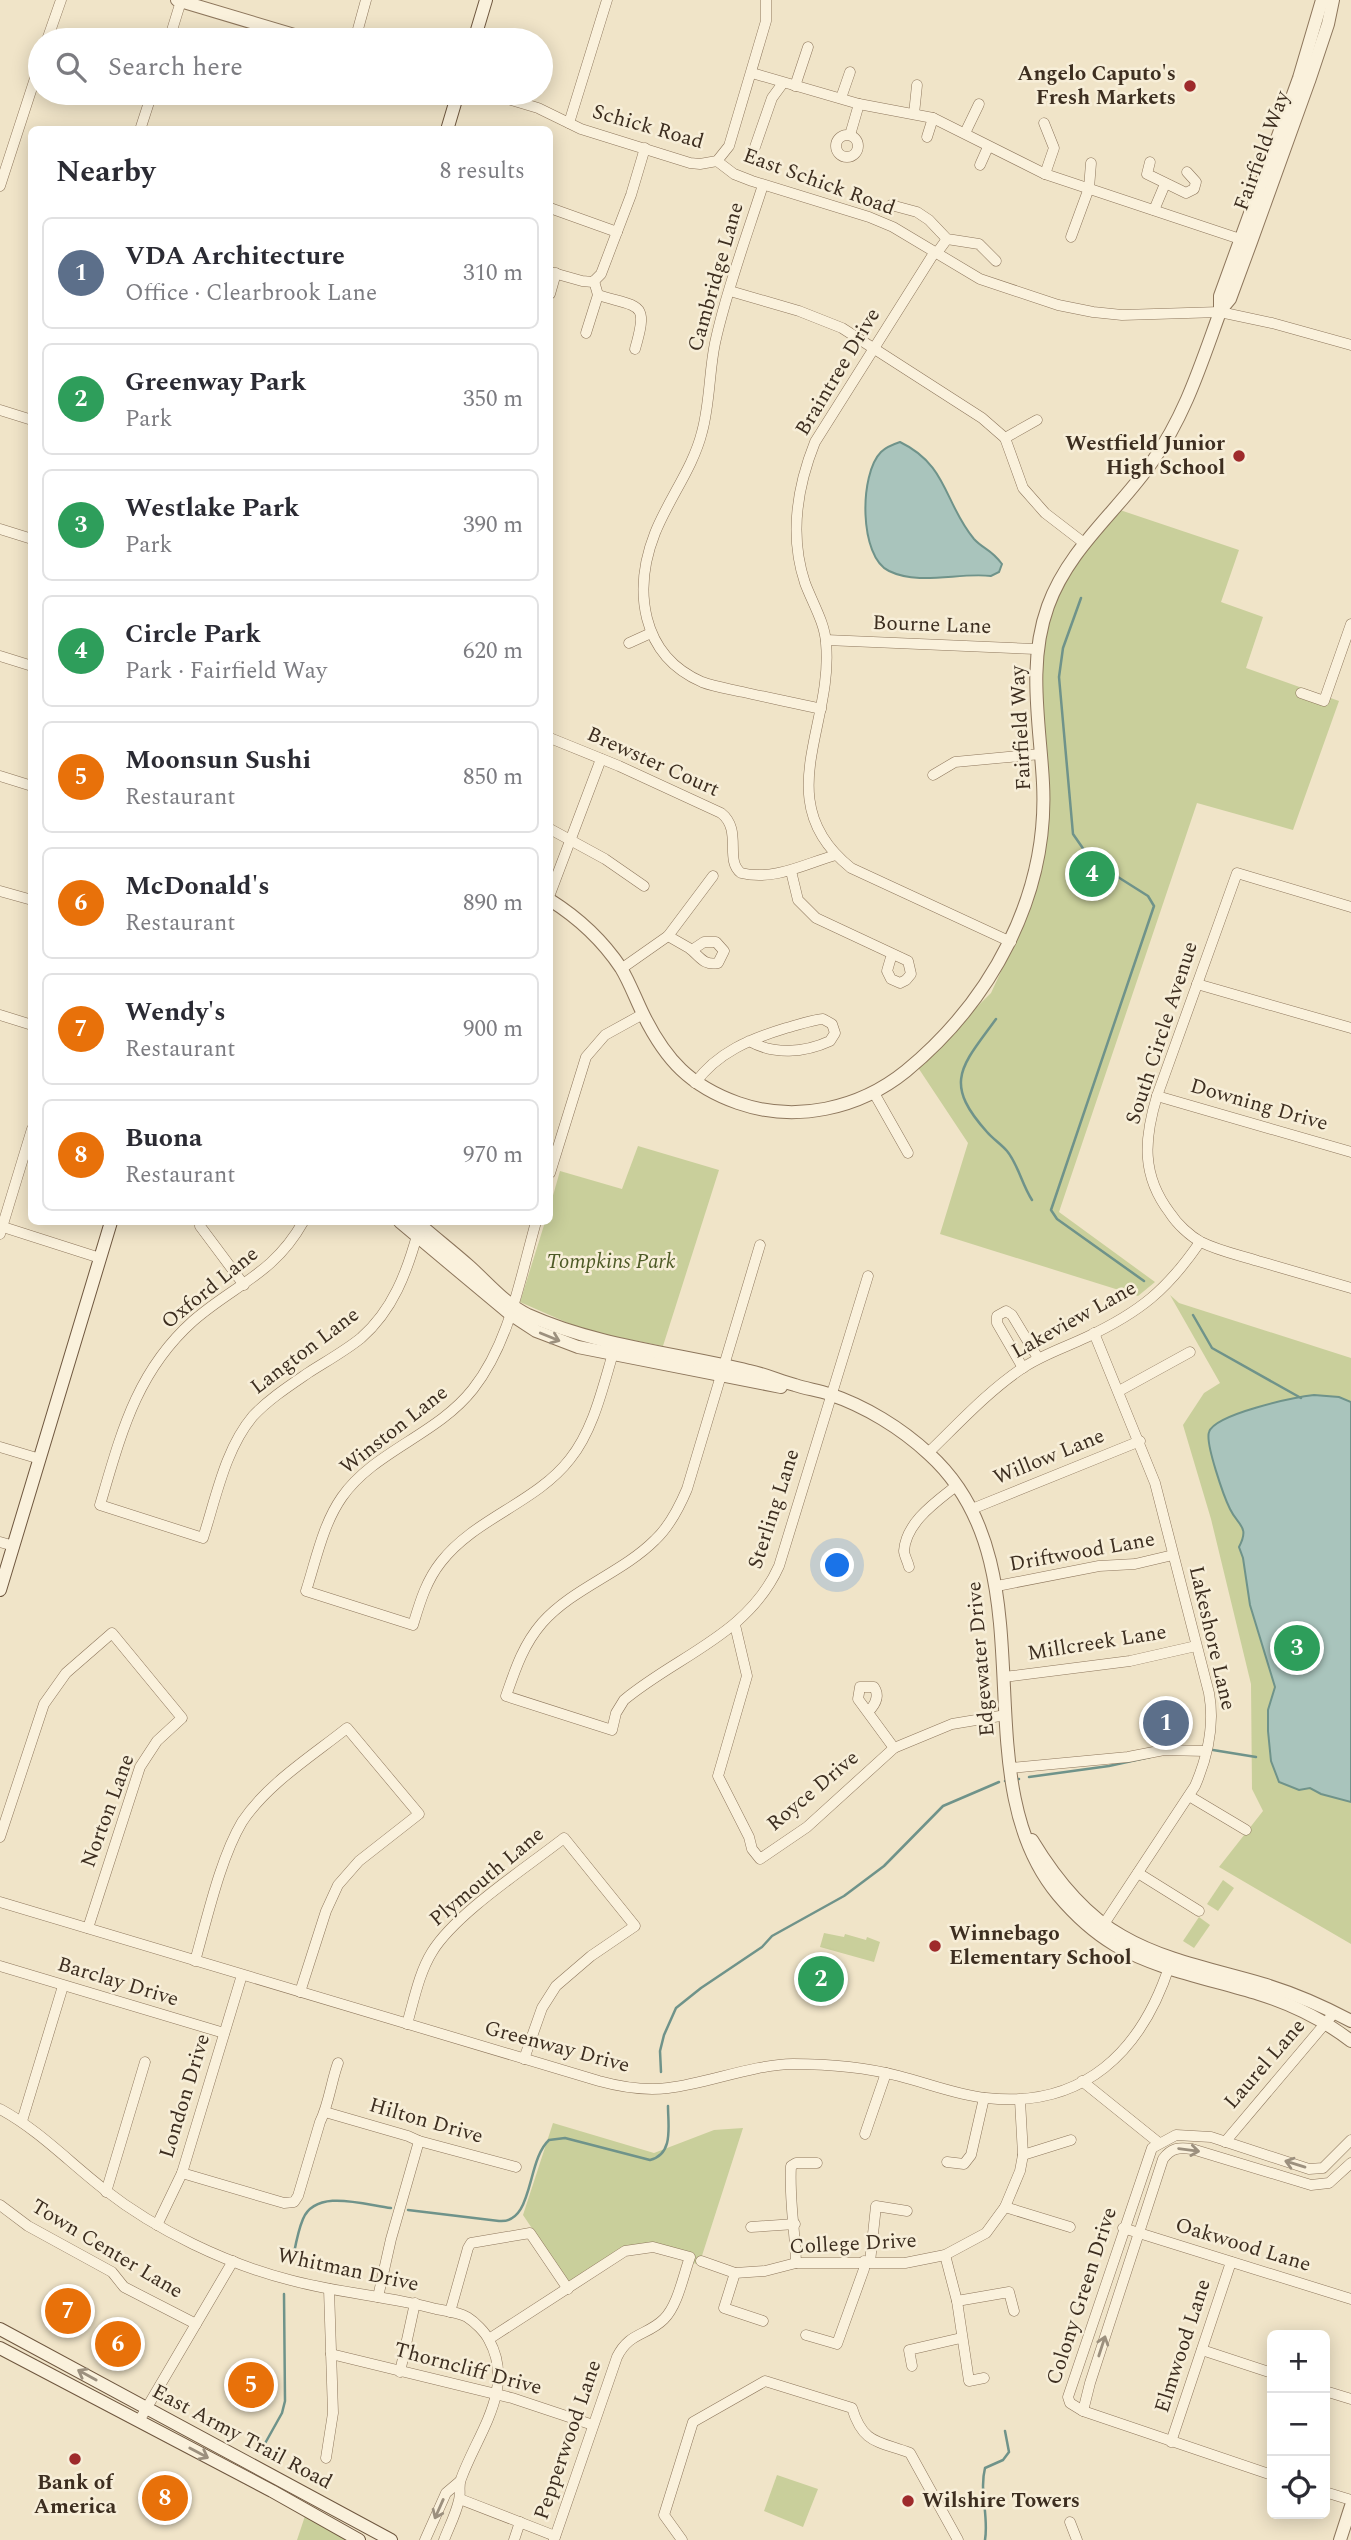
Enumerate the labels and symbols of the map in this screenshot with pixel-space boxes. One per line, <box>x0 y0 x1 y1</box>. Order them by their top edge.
place label: Angelo Caputo's Fresh Markets <box>1017 58 1176 114</box>
marker: Angelo Caputo's Fresh Markets <box>1182 78 1198 94</box>
street label: Fairfield Way <box>1226 86 1299 215</box>
street label: Schick Road <box>588 96 708 158</box>
street label: East Schick Road <box>738 140 900 224</box>
street label: Cambridge Lane <box>679 198 753 356</box>
street label: Braintree Drive <box>787 302 889 442</box>
place label: Westfield Junior High School <box>1065 428 1225 484</box>
marker: Westfield Junior High School <box>1231 448 1247 464</box>
street label: Bourne Lane <box>872 607 992 643</box>
street label: Fairfield Way <box>1002 664 1040 791</box>
street label: Brewster Court <box>581 718 725 806</box>
pin: 4 <box>1069 848 1115 900</box>
street label: South Circle Avenue <box>1117 937 1207 1129</box>
street label: Downing Drive <box>1186 1070 1332 1140</box>
street label: Oxford Lane <box>154 1239 266 1337</box>
park label: Tompkins Park <box>546 1246 676 1278</box>
street label: Lakeview Lane <box>1006 1272 1142 1368</box>
street label: Langton Lane <box>244 1299 366 1403</box>
one-way arrow <box>539 1331 561 1344</box>
street label: Winston Lane <box>333 1377 455 1483</box>
street label: Willow Lane <box>988 1420 1110 1494</box>
street label: Sterling Lane <box>739 1445 809 1573</box>
street label: Driftwood Lane <box>1007 1523 1157 1581</box>
your location <box>820 1548 854 1582</box>
street label: Lakeshore Lane <box>1180 1563 1244 1713</box>
street label: Edgewater Drive <box>958 1580 1004 1738</box>
street label: Millcreek Lane <box>1025 1616 1169 1670</box>
pin: 3 <box>1274 1622 1320 1674</box>
pin: 1 <box>1143 1697 1189 1749</box>
street label: Royce Drive <box>760 1743 866 1839</box>
street label: Norton Lane <box>73 1750 143 1872</box>
street label: Plymouth Lane <box>422 1819 552 1935</box>
place label: Winnebago Elementary School <box>949 1918 1132 1974</box>
marker: Winnebago Elementary School <box>927 1938 943 1954</box>
street label: Barclay Drive <box>53 1948 183 2016</box>
pin: 2 <box>798 1953 844 2005</box>
street label: Greenway Drive <box>481 2012 633 2082</box>
street label: Laurel Lane <box>1216 2012 1314 2116</box>
street label: London Drive <box>151 2030 219 2162</box>
street label: Hilton Drive <box>365 2089 487 2153</box>
one-way arrow <box>1177 2144 1200 2157</box>
one-way arrow <box>1284 2157 1306 2170</box>
street label: Town Center Lane <box>25 2191 189 2307</box>
street label: Colony Green Drive <box>1038 2203 1126 2389</box>
street label: Oakwood Lane <box>1171 2209 1315 2281</box>
street label: College Drive <box>789 2225 917 2263</box>
street label: Whitman Drive <box>274 2239 422 2301</box>
street label: Elmwood Lane <box>1146 2275 1220 2417</box>
pin: 7 <box>45 2285 91 2337</box>
pin: 6 <box>95 2318 141 2370</box>
street label: Thorncliff Drive <box>390 2334 546 2404</box>
one-way arrow <box>1097 2335 1109 2357</box>
street label: Pepperwood Lane <box>526 2356 610 2524</box>
pin: 5 <box>228 2359 274 2411</box>
one-way arrow <box>77 2368 97 2382</box>
street label: East Army Trail Road <box>146 2376 338 2498</box>
one-way arrow <box>189 2446 209 2460</box>
marker: Bank of America <box>67 2451 83 2467</box>
place label: Bank of America <box>34 2467 116 2523</box>
pin: 8 <box>142 2472 188 2524</box>
place label: Wilshire Towers <box>922 2485 1080 2517</box>
marker: Wilshire Towers <box>900 2493 916 2509</box>
one-way arrow <box>432 2498 445 2519</box>

